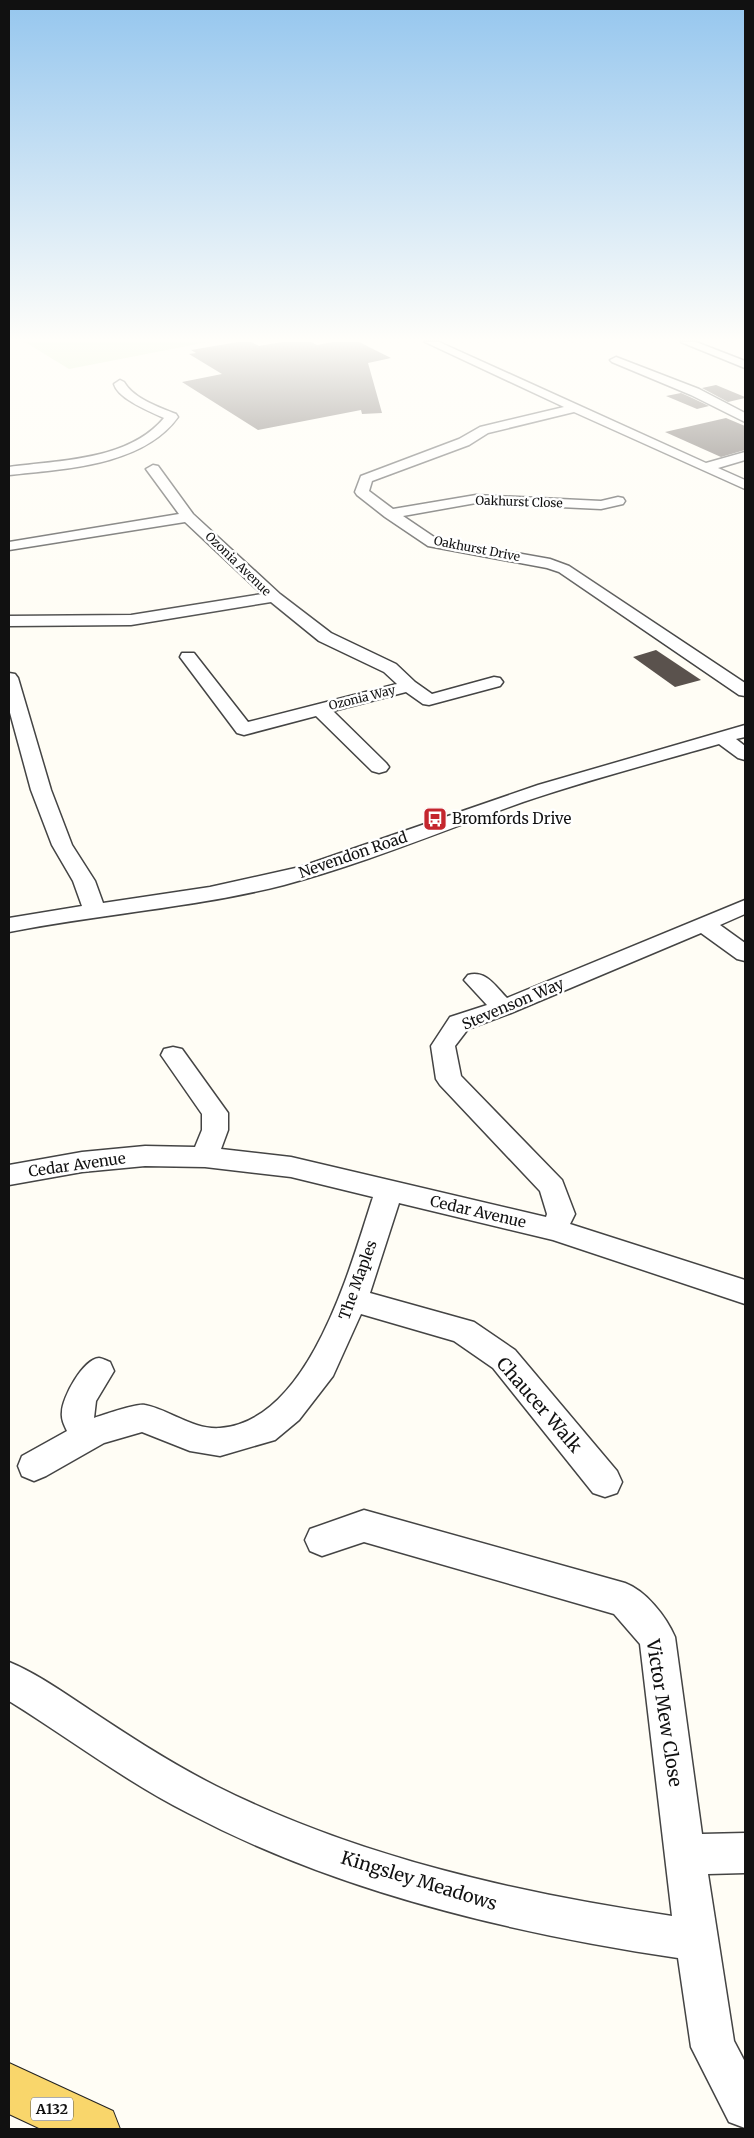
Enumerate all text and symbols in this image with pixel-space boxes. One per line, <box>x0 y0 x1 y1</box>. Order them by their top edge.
street label: Oakhurst Close <box>475 492 563 511</box>
street label: Ozonia Avenue <box>202 529 274 599</box>
street label: Oakhurst Drive <box>433 533 522 564</box>
street label: Ozonia Way <box>327 682 397 713</box>
bus stop icon: Bromfords Drive <box>422 806 448 832</box>
place label: Bromfords Drive <box>452 809 571 828</box>
street label: Nevendon Road <box>296 827 410 882</box>
street label: Stevenson Way <box>459 973 567 1034</box>
street label: Cedar Avenue <box>27 1148 127 1181</box>
street label: Cedar Avenue <box>428 1191 528 1232</box>
street label: The Maples <box>334 1237 381 1322</box>
street label: Chaucer Walk <box>492 1352 587 1458</box>
street label: Victor Mew Close <box>641 1637 688 1788</box>
street label: Kingsley Meadows <box>338 1846 500 1915</box>
road number: A132 <box>31 2098 73 2120</box>

